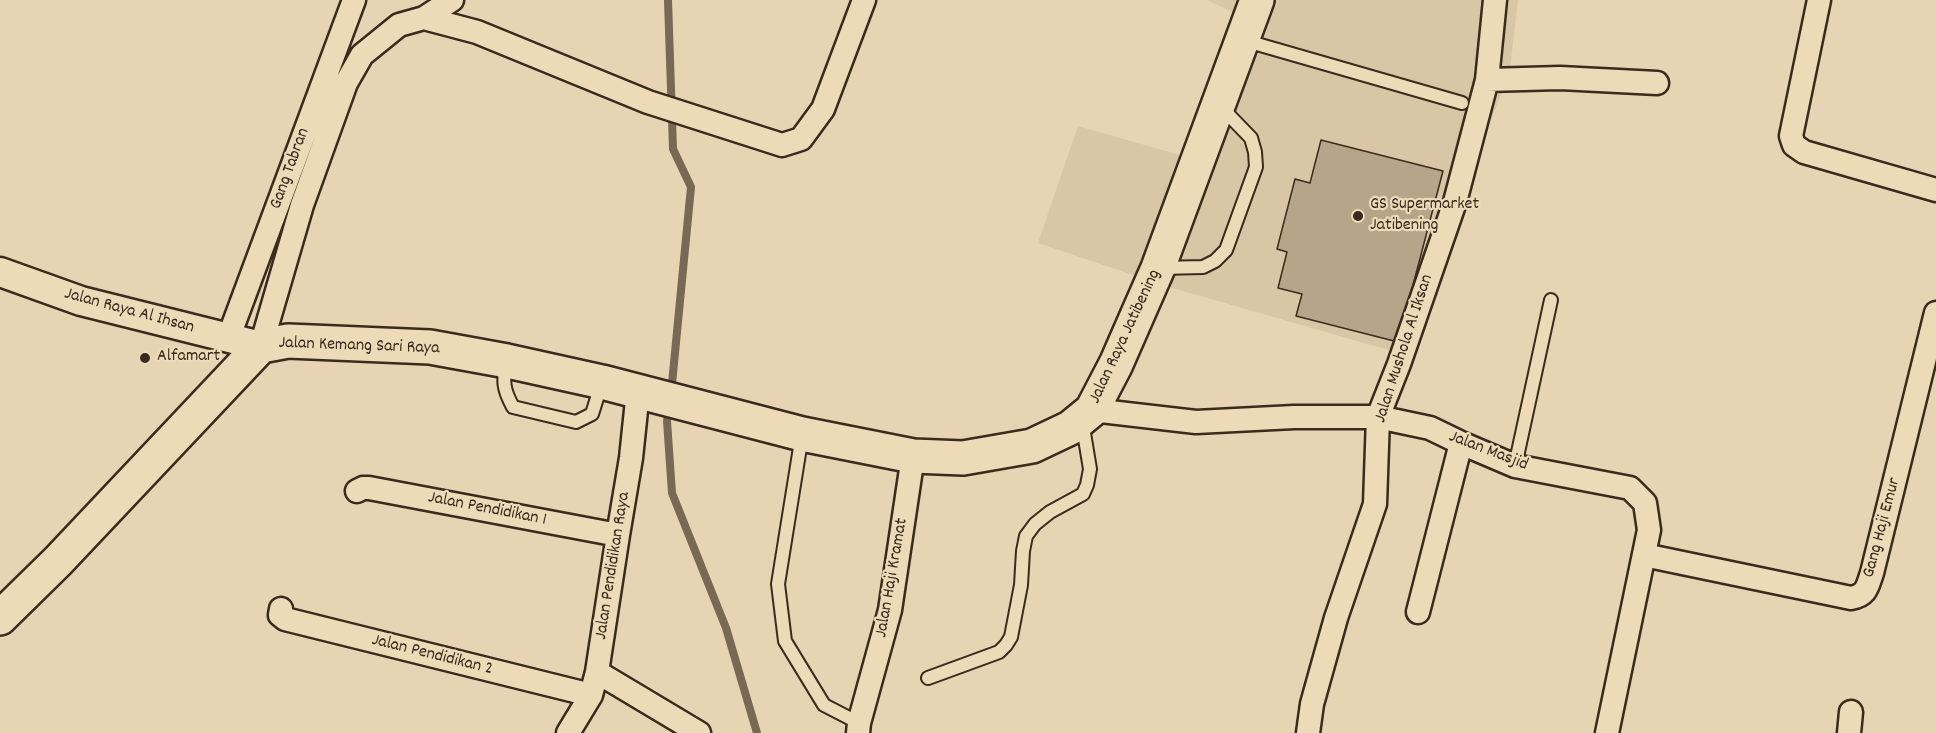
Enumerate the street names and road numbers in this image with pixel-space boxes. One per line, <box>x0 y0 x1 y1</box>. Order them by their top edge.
street label: Gang Tabran <box>266 125 316 213</box>
street label: Jalan Raya Jatibening <box>1085 266 1167 408</box>
street label: Jalan Mushola Al Iksan <box>1371 272 1439 426</box>
street label: Jalan Raya Al Ihsan <box>62 284 196 340</box>
street label: Jalan Kemang Sari Raya <box>278 333 440 361</box>
street label: Jalan Masjid <box>1445 427 1531 477</box>
street label: Gang Haji Emur <box>1859 476 1907 580</box>
street label: Jalan Pendidikan 1 <box>426 488 548 532</box>
street label: Jalan Pendidikan Raya <box>592 491 636 641</box>
street label: Jalan Haji Kramat <box>872 517 914 639</box>
street label: Jalan Pendidikan 2 <box>369 631 495 681</box>

